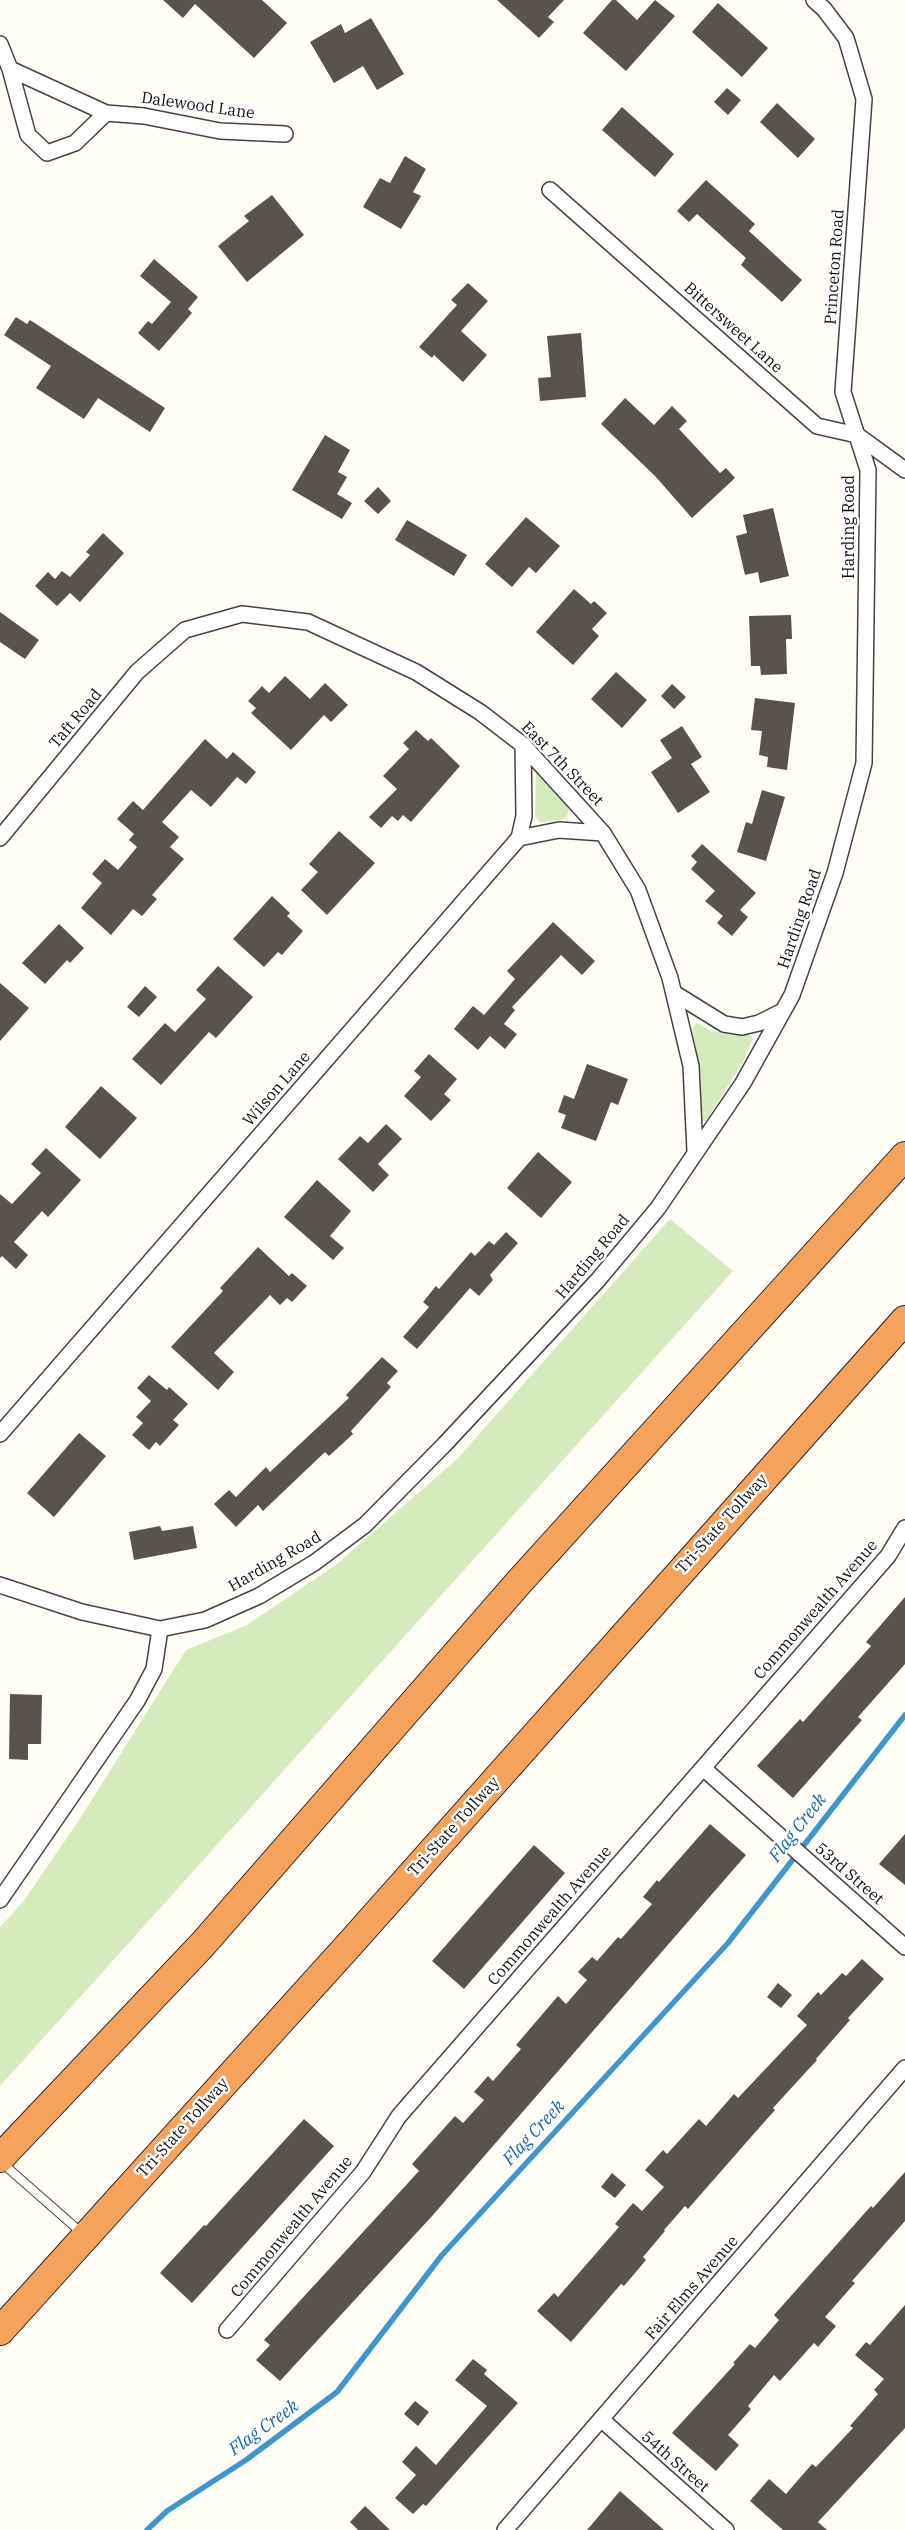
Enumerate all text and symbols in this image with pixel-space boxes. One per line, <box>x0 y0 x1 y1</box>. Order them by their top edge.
street label: Dalewood Lane <box>140 89 256 123</box>
street label: Princeton Road <box>821 209 849 325</box>
street label: Bittersweet Lane <box>680 279 786 377</box>
street label: Harding Road <box>839 475 859 579</box>
street label: Taft Road <box>46 685 106 753</box>
street label: East 7th Street <box>517 718 607 810</box>
street label: Harding Road <box>774 867 826 971</box>
street label: Wilson Lane <box>239 1048 315 1130</box>
street label: Harding Road <box>552 1211 634 1303</box>
street label: Tri-State Tollway <box>672 1470 772 1578</box>
street label: Harding Road <box>225 1528 325 1596</box>
street label: Commonwealth Avenue <box>750 1536 882 1684</box>
street label: Tri-State Tollway <box>404 1773 504 1881</box>
water label: Flag Creek <box>765 1789 831 1867</box>
street label: 53rd Street <box>811 1839 887 1909</box>
street label: Commonwealth Avenue <box>484 1842 616 1990</box>
street label: Tri-State Tollway <box>133 2074 233 2182</box>
water label: Flag Creek <box>498 2096 570 2170</box>
street label: Commonwealth Avenue <box>227 2152 357 2302</box>
street label: Fair Elms Avenue <box>641 2232 743 2344</box>
water label: Flag Creek <box>225 2395 303 2461</box>
street label: 54th Street <box>637 2427 713 2497</box>

